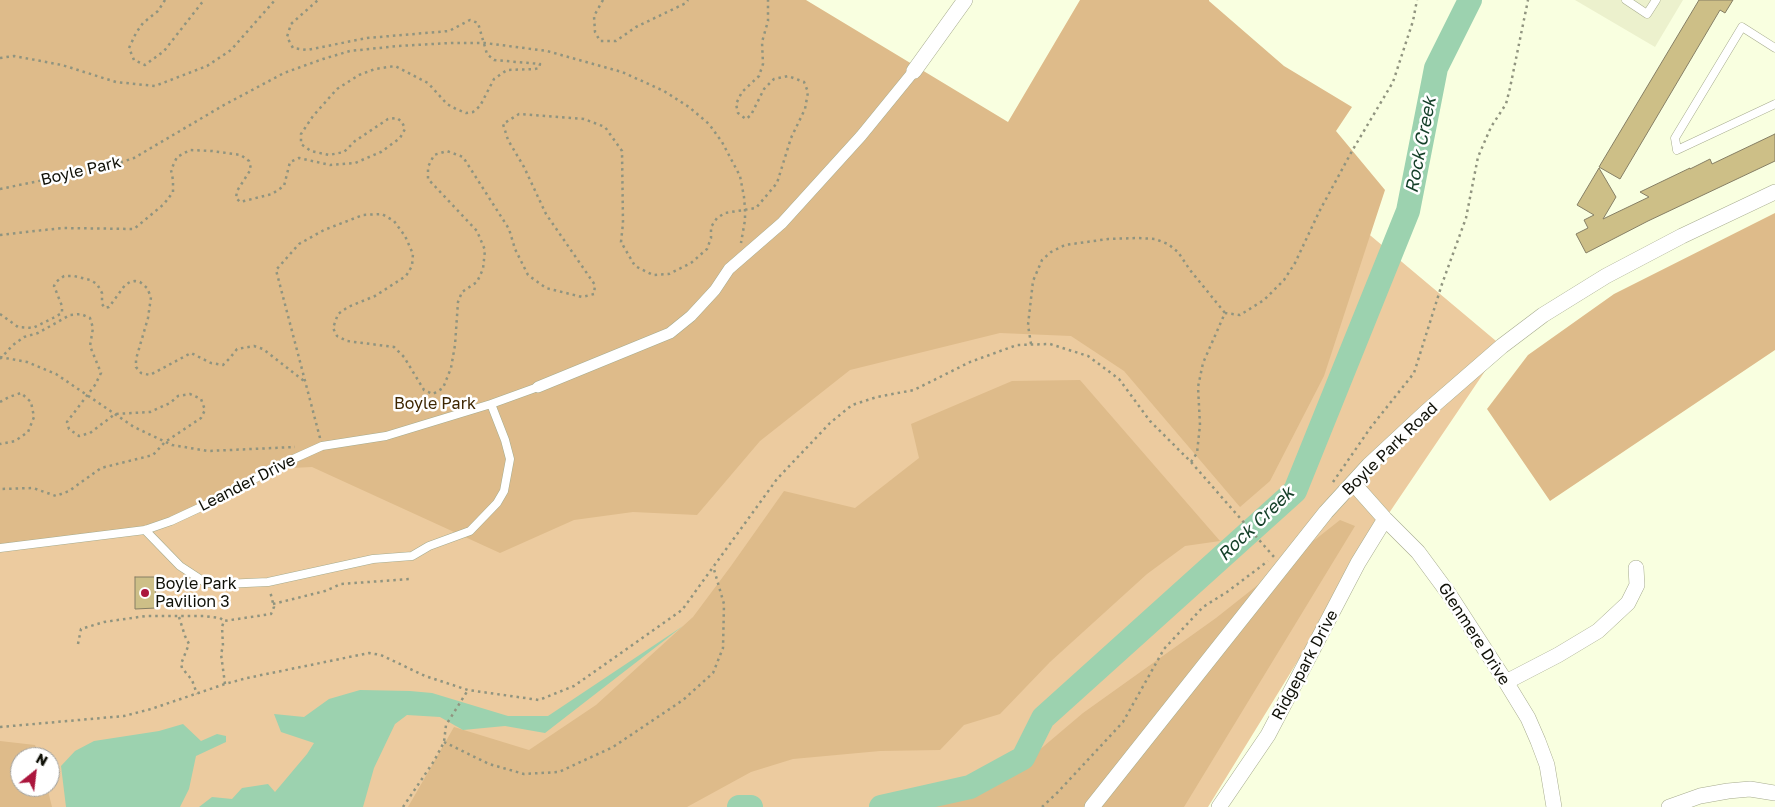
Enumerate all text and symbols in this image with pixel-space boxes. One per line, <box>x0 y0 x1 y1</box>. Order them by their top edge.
water label: Rock Creek <box>1401 95 1441 195</box>
street label: Boyle Park <box>39 152 123 190</box>
park label: Boyle Park <box>394 394 476 414</box>
street label: Boyle Park Road <box>1338 399 1442 499</box>
street label: Leander Drive <box>195 450 299 516</box>
water label: Rock Creek <box>1213 482 1299 566</box>
place label: Boyle Park Pavilion 3 <box>155 574 237 612</box>
street label: Glenmere Drive <box>1434 579 1514 689</box>
marker: Boyle Park Pavilion 3 <box>139 587 151 599</box>
street label: Ridgepark Drive <box>1268 607 1342 723</box>
north arrow <box>10 747 60 797</box>
text: N <box>33 749 51 769</box>

